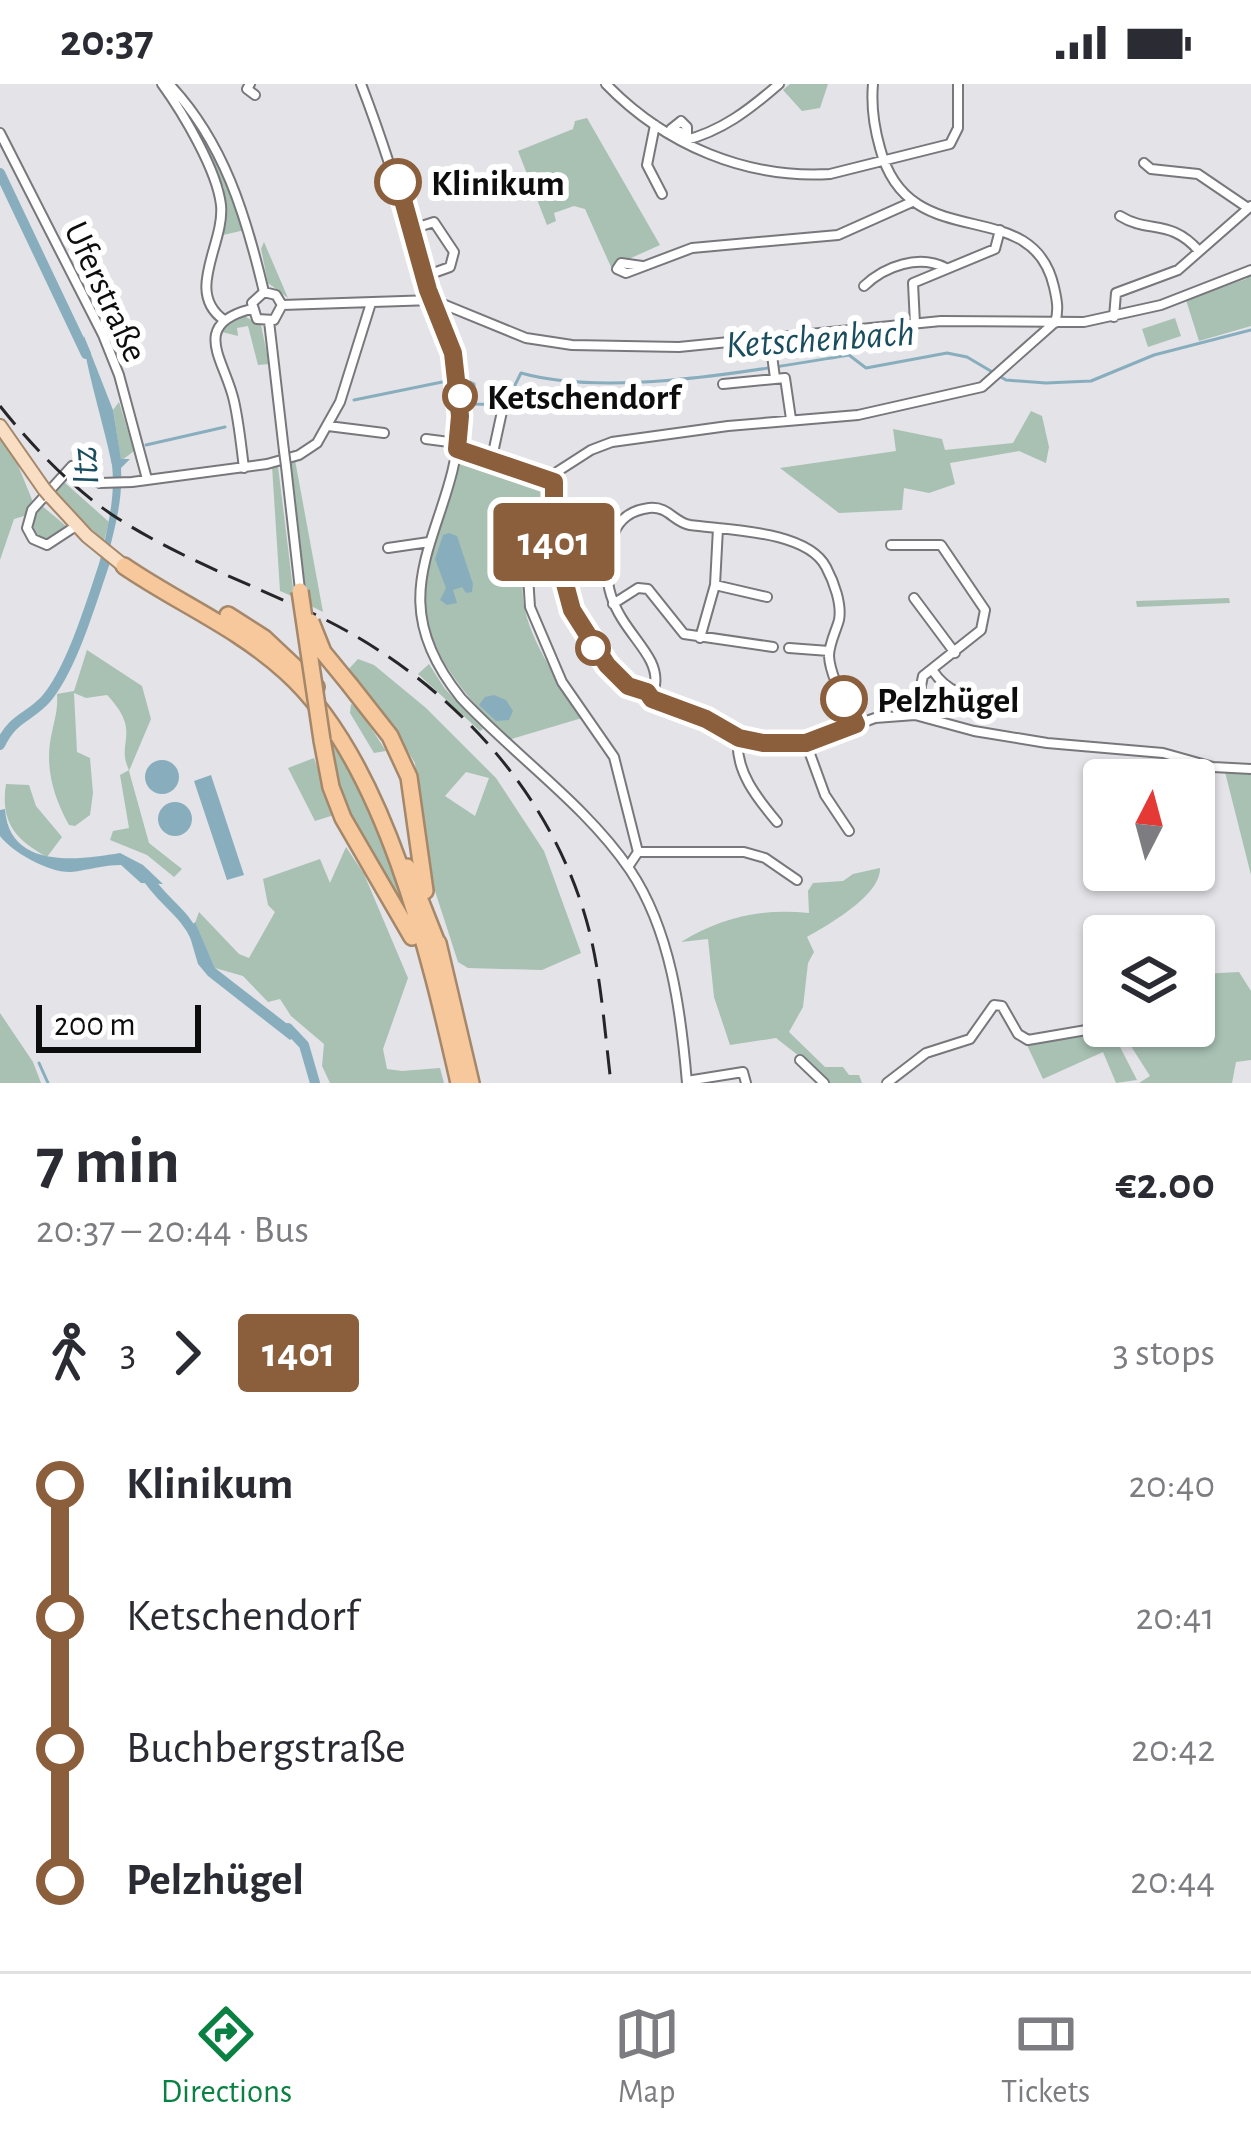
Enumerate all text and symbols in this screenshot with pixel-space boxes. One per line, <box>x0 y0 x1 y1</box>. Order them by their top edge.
text: 20:37 <box>60 19 154 64</box>
marker: Klinikum <box>376 160 420 204</box>
place label: Klinikum <box>431 166 565 202</box>
street label: Uferstraße <box>57 216 153 368</box>
water label: Ketschenbach <box>724 313 916 366</box>
marker: Ketschendorf <box>444 380 476 412</box>
place label: Ketschendorf <box>487 380 683 416</box>
water label: Itz <box>64 445 107 487</box>
line badge: 1401 <box>470 503 638 581</box>
text: 1401 <box>517 521 591 563</box>
unlabelled marker <box>577 632 609 664</box>
marker: Pelzhügel <box>822 677 866 721</box>
place label: Pelzhügel <box>877 683 1020 719</box>
north arrow <box>1083 759 1215 891</box>
map controls <box>1083 759 1215 1047</box>
button: layers <box>1083 915 1215 1047</box>
scale bar <box>36 999 201 1052</box>
text: 200 m <box>54 1009 136 1042</box>
text: 7 min <box>36 1129 180 1195</box>
text: €2.00 <box>1116 1162 1215 1207</box>
text: 20:37 – 20:44 · Bus <box>36 1211 309 1250</box>
icon: walk <box>36 1320 102 1386</box>
icon: forward <box>154 1320 220 1386</box>
text: 1401 <box>262 1332 335 1374</box>
text: 3 <box>120 1334 136 1373</box>
text: 3 stops <box>1113 1334 1215 1373</box>
text: Klinikum <box>126 1462 293 1507</box>
text: 20:40 <box>1128 1466 1215 1505</box>
text: Ketschendorf <box>126 1594 359 1639</box>
text: 20:41 <box>1136 1598 1215 1637</box>
text: Buchbergstraße <box>126 1726 406 1771</box>
text: 20:42 <box>1131 1730 1215 1769</box>
text: Pelzhügel <box>126 1858 304 1903</box>
text: 20:44 <box>1130 1862 1215 1901</box>
tab: Directions <box>161 2001 292 2113</box>
tab: Map <box>614 2001 680 2113</box>
tab: Tickets <box>1001 2001 1090 2113</box>

